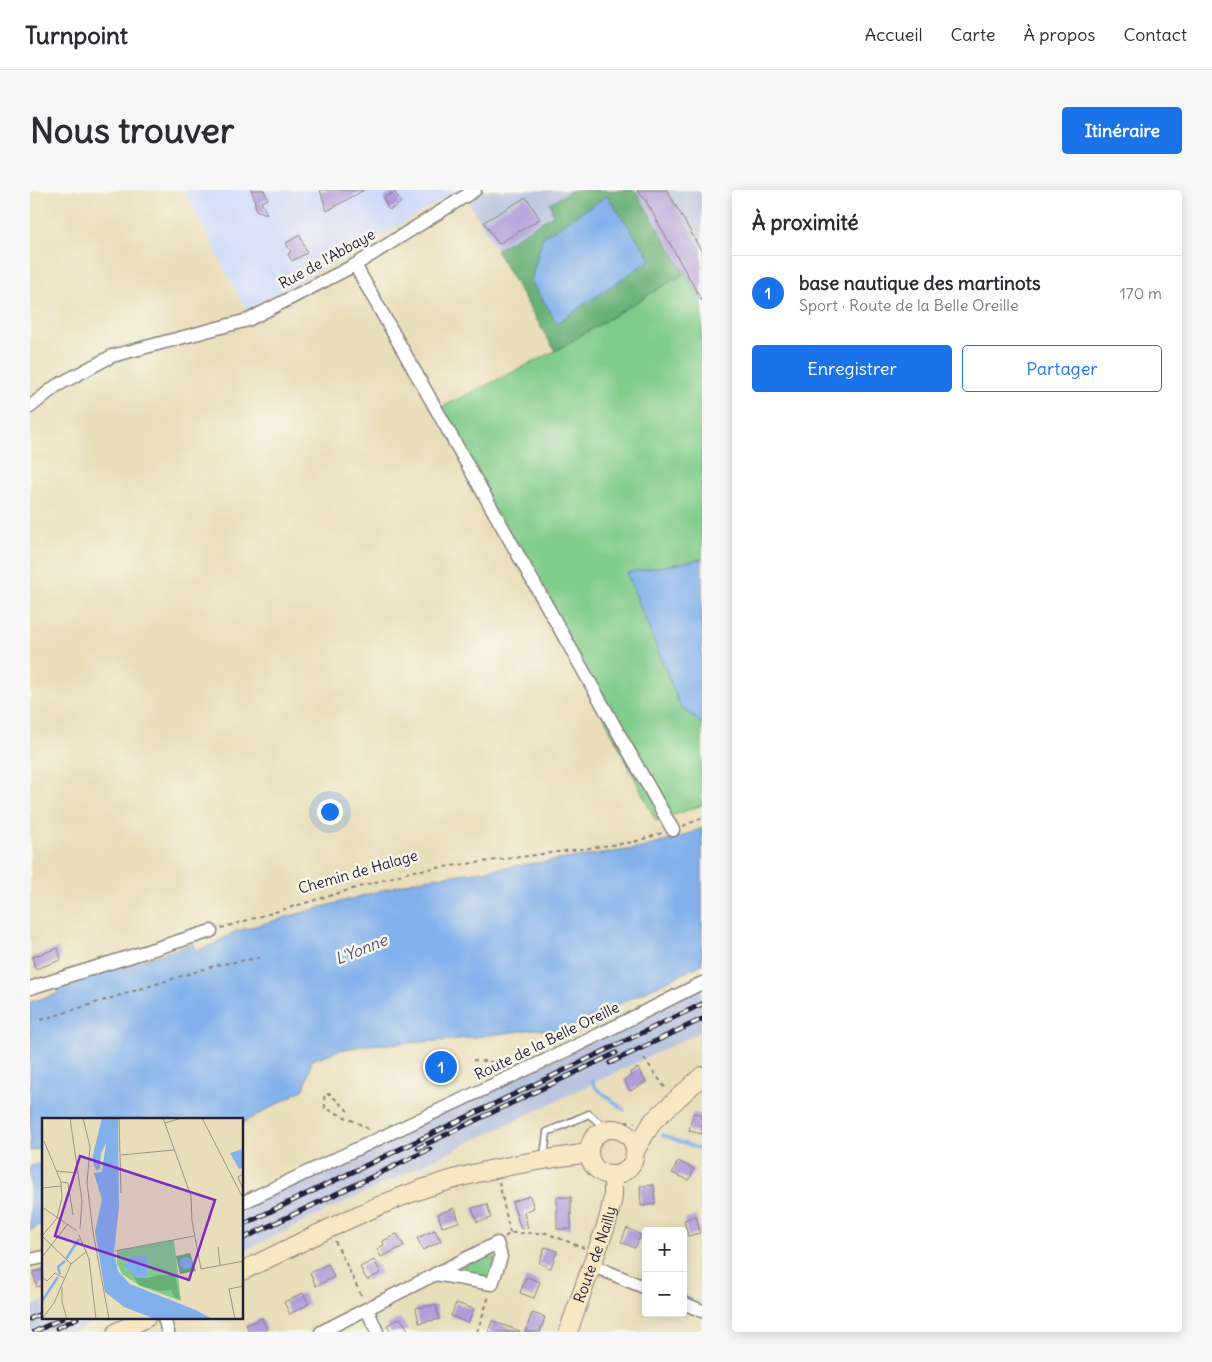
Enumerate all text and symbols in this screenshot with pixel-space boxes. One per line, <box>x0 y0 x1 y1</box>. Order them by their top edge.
text: Turnpoint <box>25 20 128 50</box>
text: Accueil <box>865 23 923 46</box>
text: Carte <box>951 23 996 46</box>
text: À propos <box>1024 23 1095 46</box>
text: Contact <box>1123 23 1187 46</box>
button: Itinéraire <box>1062 107 1182 154</box>
text: Nous trouver <box>30 108 234 152</box>
text: À proximité <box>752 209 859 236</box>
street label: Rue de l'Abbaye <box>275 224 378 293</box>
text: base nautique des martinots <box>799 271 1041 295</box>
text: 1 <box>765 283 771 303</box>
text: 170 m <box>1119 283 1162 303</box>
text: Sport · Route de la Belle Oreille <box>799 295 1019 315</box>
button: Enregistrer <box>752 345 952 392</box>
button: Partager <box>962 345 1162 392</box>
your location <box>317 799 343 825</box>
street label: Chemin de Halage <box>296 845 420 898</box>
water label: L'Yonne <box>332 929 391 968</box>
street label: Route de la Belle Oreille <box>471 997 622 1084</box>
pin: 1 <box>425 1048 457 1086</box>
inset map <box>42 1118 244 1320</box>
street label: Route de Nailly <box>569 1205 620 1305</box>
map controls <box>642 1227 687 1317</box>
button: + <box>642 1227 687 1272</box>
button: − <box>642 1272 687 1317</box>

